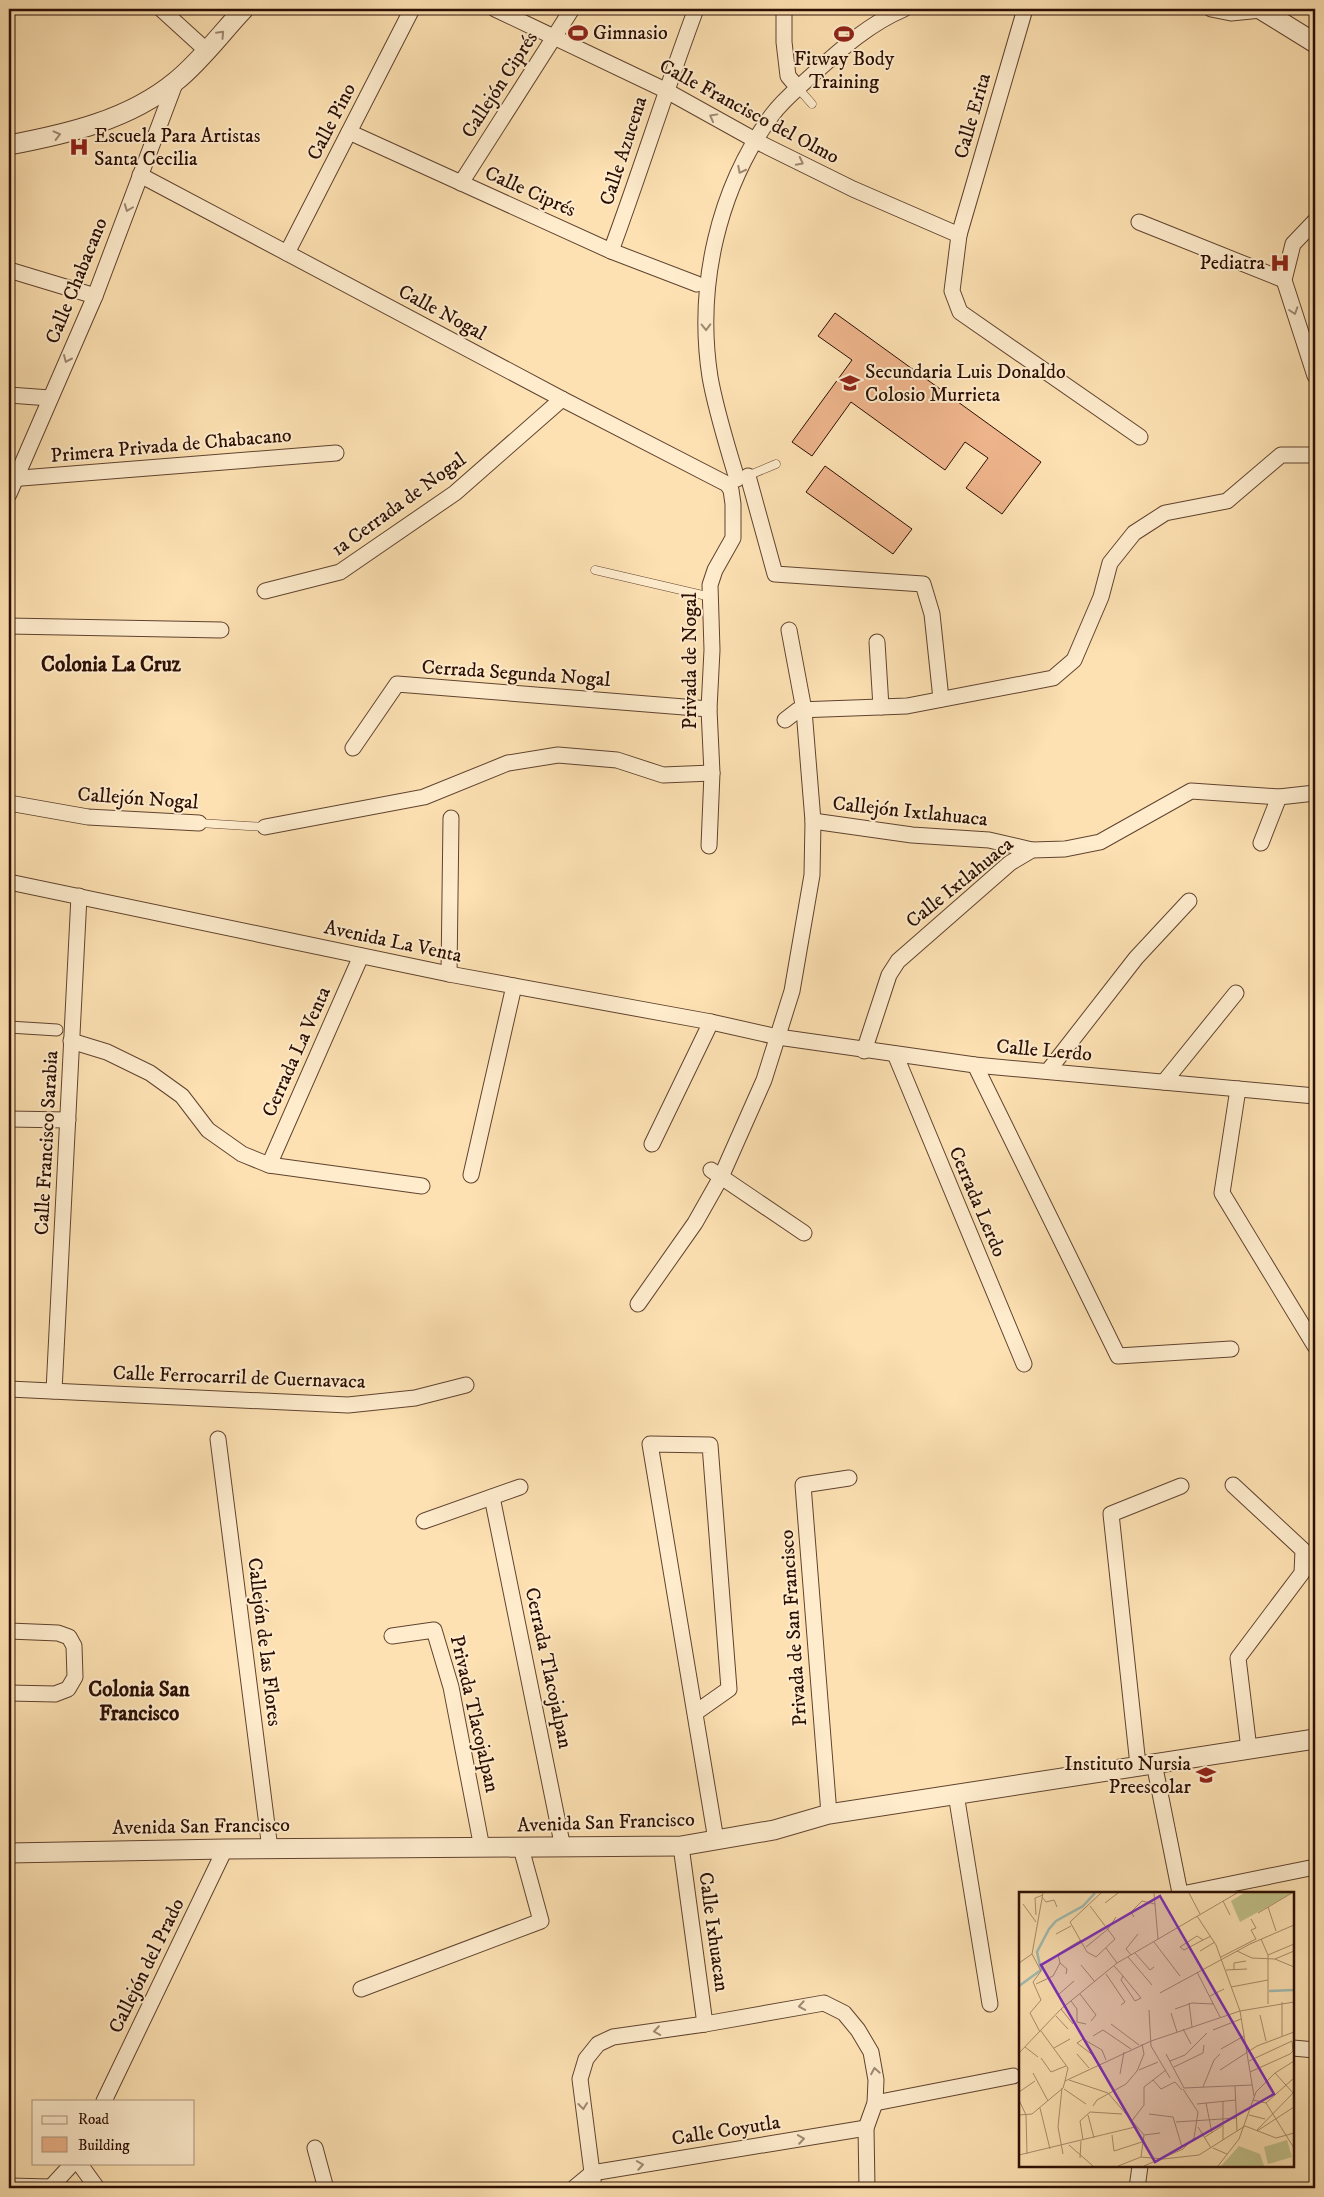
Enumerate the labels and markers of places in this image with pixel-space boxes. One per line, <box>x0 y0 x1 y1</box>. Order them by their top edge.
place label: Gimnasio <box>593 21 668 46</box>
sports icon: Gimnasio <box>567 22 589 44</box>
sports icon: Fitway Body Training <box>833 23 855 45</box>
place label: Fitway Body Training <box>794 47 895 95</box>
place label: Escuela Para Artistas Santa Cecilia <box>94 124 261 172</box>
hospital icon: Escuela Para Artistas Santa Cecilia <box>68 136 90 158</box>
place label: Pediatra <box>1199 251 1265 276</box>
hospital icon: Pediatra <box>1269 252 1291 274</box>
place label: Secundaria Luis Donaldo Colosio Murrieta <box>865 360 1066 408</box>
school or university icon: Secundaria Luis Donaldo Colosio Murrieta <box>839 372 861 394</box>
place label: Instituto Nursia Preescolar <box>1064 1752 1192 1800</box>
school or university icon: Instituto Nursia Preescolar <box>1195 1764 1217 1786</box>

